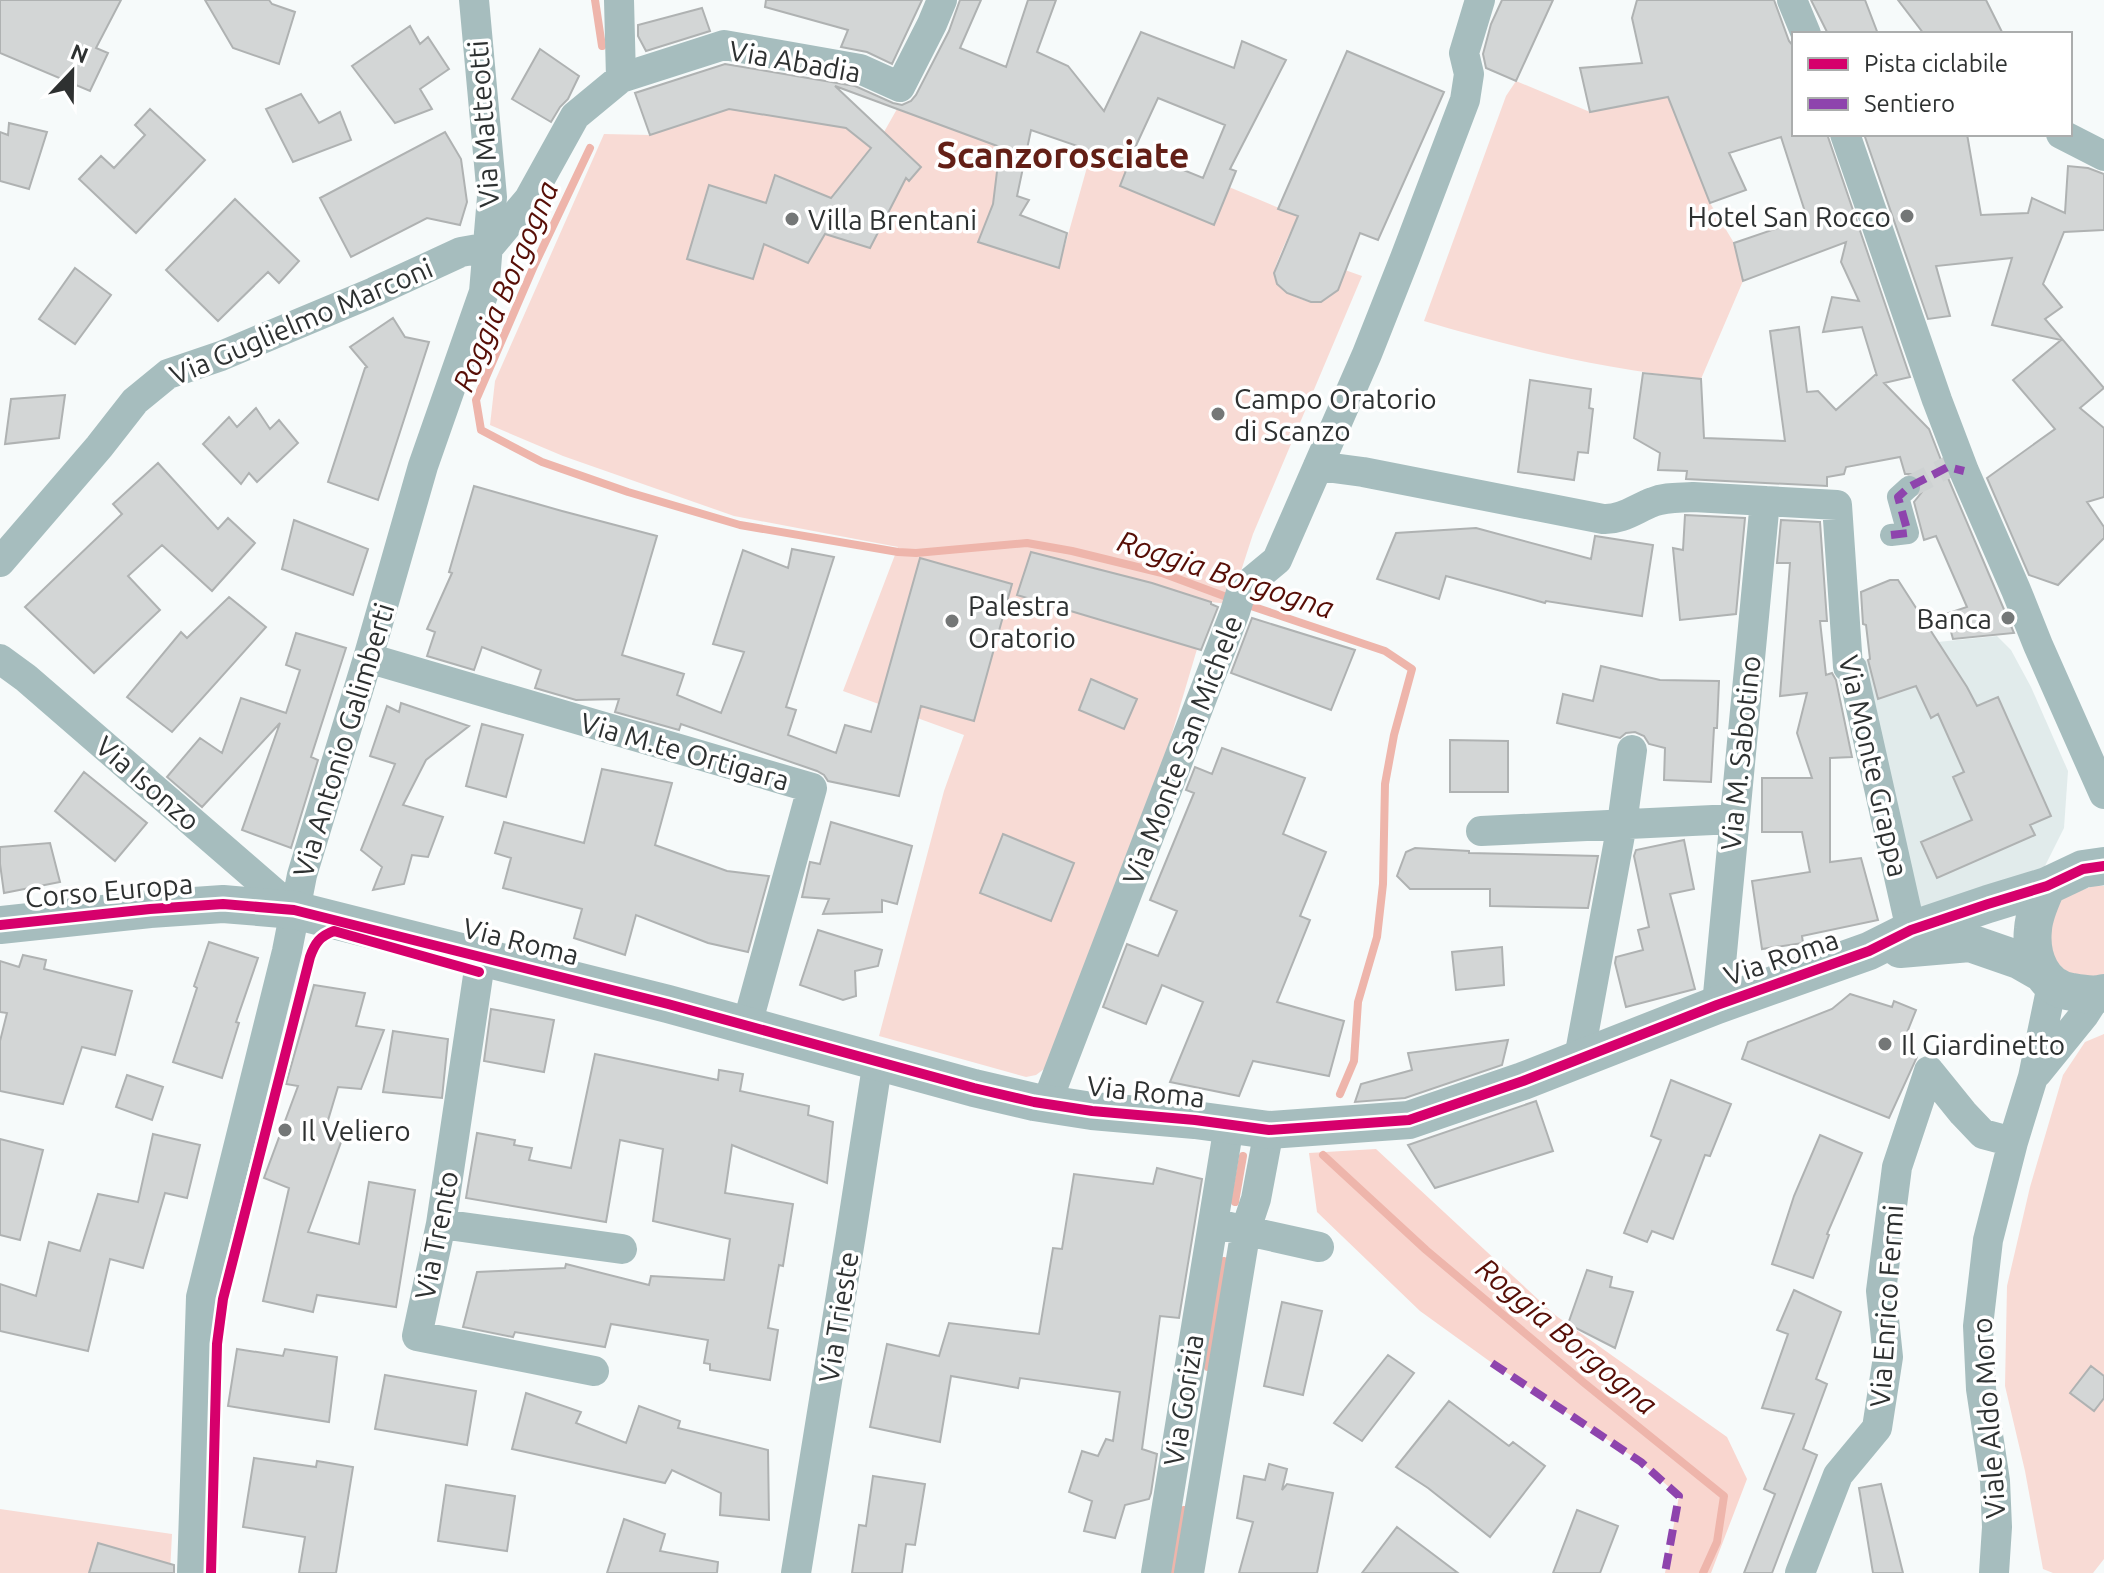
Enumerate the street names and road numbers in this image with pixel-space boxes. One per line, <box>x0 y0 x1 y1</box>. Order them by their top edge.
street label: Via Abadia <box>727 34 863 88</box>
street label: Via Matteotti <box>462 39 504 209</box>
street label: Via Guglielmo Marconi <box>165 252 437 390</box>
street label: Via Antonio Galimberti <box>287 599 399 881</box>
street label: Via Monte San Michele <box>1116 611 1248 889</box>
street label: Via Monte Grappa <box>1833 652 1915 880</box>
street label: Via M. Sabotino <box>1714 654 1766 852</box>
street label: Via M.te Ortigara <box>577 706 793 796</box>
street label: Via Isonzo <box>90 730 206 836</box>
street label: Corso Europa <box>24 867 194 913</box>
street label: Via Roma <box>460 912 582 970</box>
street label: Via Roma <box>1720 923 1842 991</box>
street label: Via Roma <box>1085 1069 1207 1113</box>
street label: Via Trento <box>408 1168 464 1302</box>
street label: Via Enrico Fermi <box>1863 1204 1909 1408</box>
street label: Via Trieste <box>812 1249 864 1385</box>
street label: Viale Aldo Moro <box>1966 1316 2010 1520</box>
street label: Via Gorizia <box>1157 1332 1209 1468</box>

